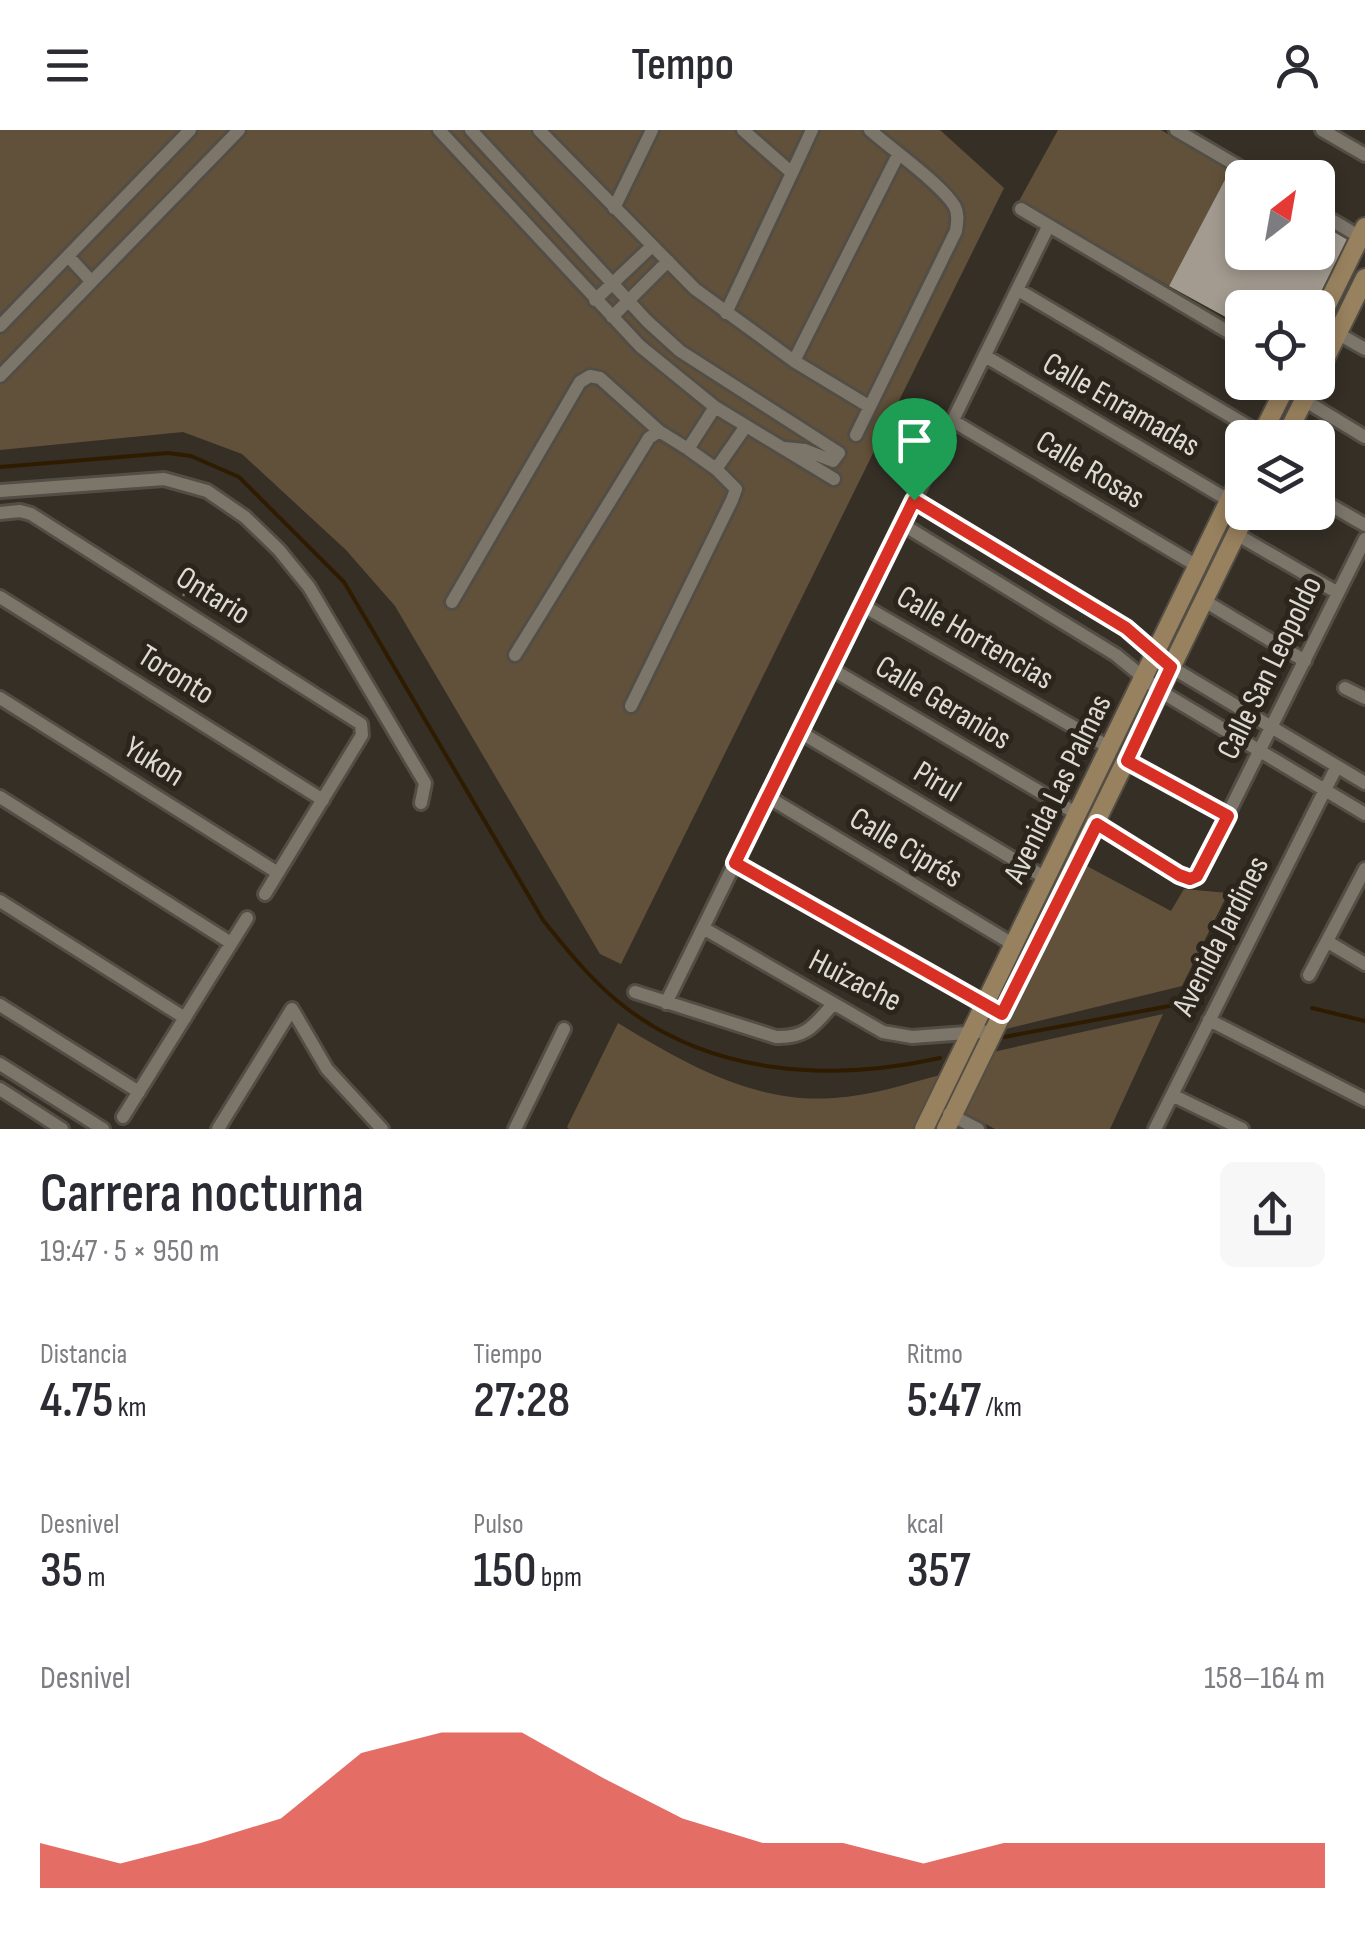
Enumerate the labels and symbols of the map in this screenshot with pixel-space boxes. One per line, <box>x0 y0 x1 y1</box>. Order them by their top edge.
north arrow <box>1225 160 1335 270</box>
street label: Calle Enramadas <box>1035 344 1207 466</box>
pin <box>872 398 957 501</box>
street label: Calle Rosas <box>1029 422 1151 518</box>
street label: Ontario <box>169 558 257 634</box>
street label: Calle San Leopoldo <box>1209 570 1331 766</box>
street label: Calle Hortencias <box>890 577 1060 699</box>
street label: Toronto <box>131 637 221 713</box>
street label: Calle Geranios <box>868 647 1018 759</box>
street label: Avenida Las Palmas <box>995 688 1120 891</box>
street label: Yukon <box>116 728 192 796</box>
street label: Pirul <box>906 753 968 811</box>
street label: Calle Ciprés <box>842 799 970 897</box>
street label: Avenida Jardines <box>1164 850 1278 1023</box>
street label: Huizache <box>802 941 908 1021</box>

